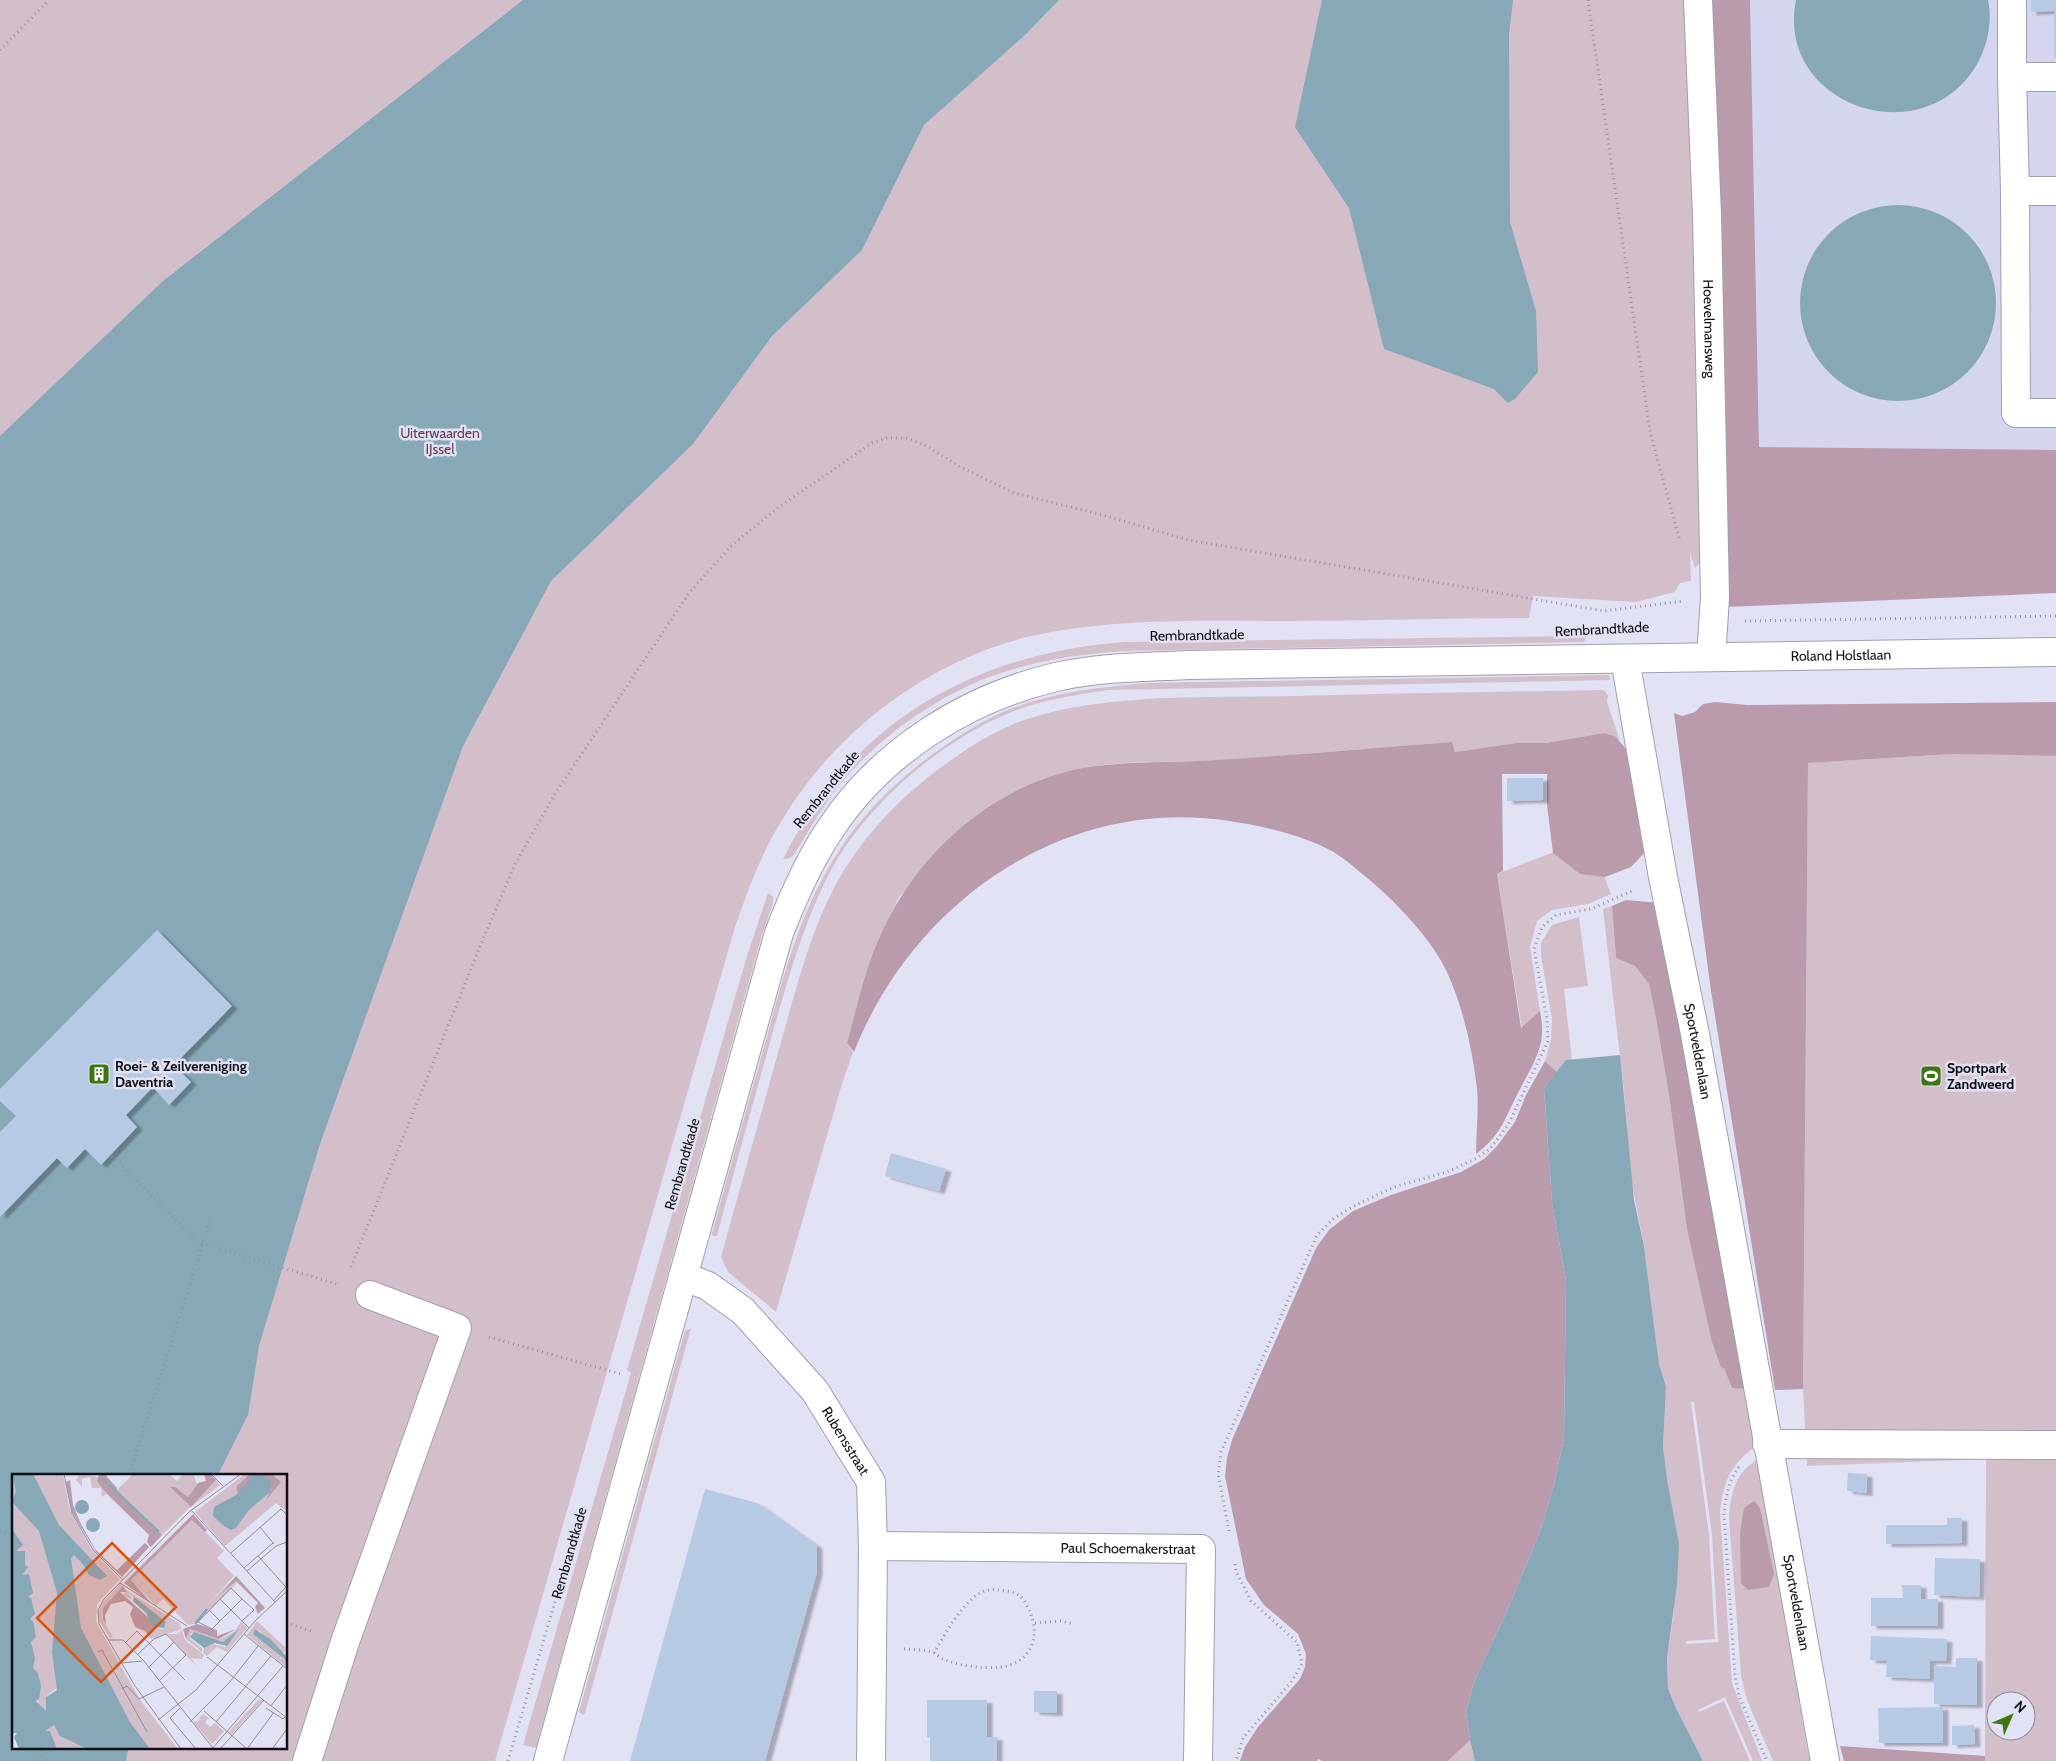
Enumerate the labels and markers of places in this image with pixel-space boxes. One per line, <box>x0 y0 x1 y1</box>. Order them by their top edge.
place label: Roei- & Zeilvereniging Daventria <box>115 1057 247 1091</box>
place label: Sportpark Zandweerd <box>1947 1059 2014 1093</box>
building icon: Roei- & Zeilvereniging Daventria <box>87 1062 111 1086</box>
sports icon: Sportpark Zandweerd <box>1919 1064 1943 1088</box>

